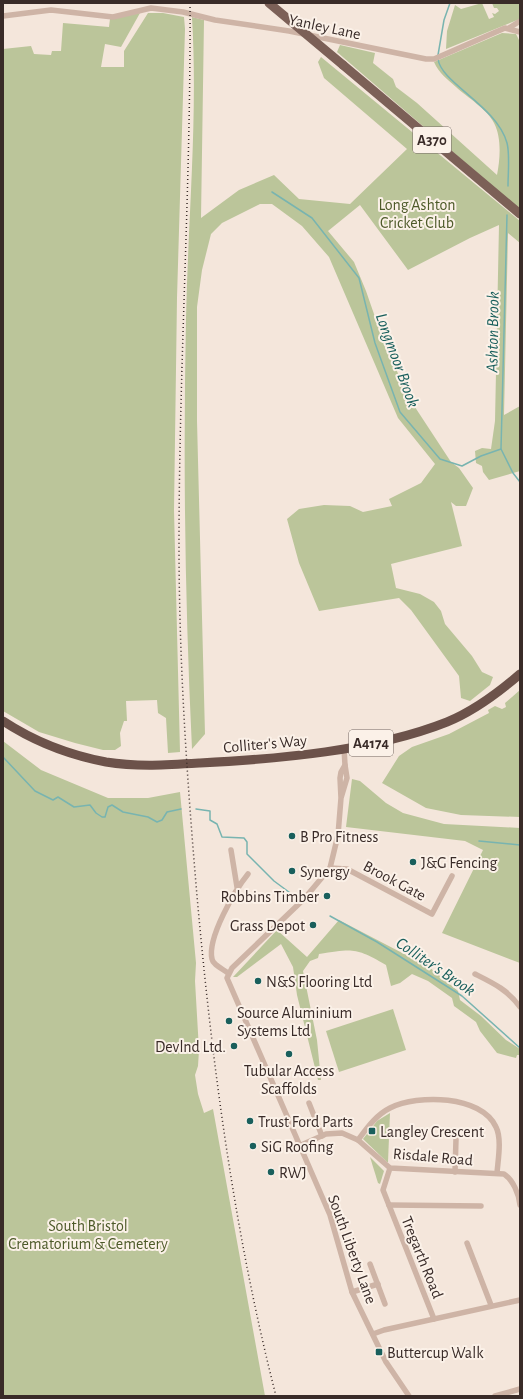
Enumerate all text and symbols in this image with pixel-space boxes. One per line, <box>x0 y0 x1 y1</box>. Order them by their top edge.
street label: Yanley Lane <box>287 12 362 43</box>
road number: A370 <box>413 127 451 153</box>
park label: Long Ashton Cricket Club <box>378 197 456 231</box>
water label: Ashton Brook <box>483 291 502 374</box>
water label: Longmoor Brook <box>373 311 423 410</box>
road number: A4174 <box>349 730 393 756</box>
street label: Colliter's Way <box>223 732 308 757</box>
place label: B Pro Fitness <box>300 829 378 845</box>
marker: B Pro Fitness <box>287 831 297 841</box>
place label: J&G Fencing <box>421 855 498 871</box>
marker: J&G Fencing <box>408 857 418 867</box>
street label: Brook Gate <box>361 858 428 904</box>
place label: Synergy <box>300 864 350 881</box>
marker: Synergy <box>287 866 297 876</box>
place label: Robbins Timber <box>220 889 320 905</box>
marker: Robbins Timber <box>322 891 332 901</box>
place label: Grass Depot <box>230 918 305 934</box>
marker: Grass Depot <box>308 920 318 930</box>
water label: Colliter's Brook <box>393 934 478 999</box>
place label: N&S Flooring Ltd <box>266 974 372 990</box>
marker: N&S Flooring Ltd <box>253 976 263 986</box>
place label: Source Aluminium Systems Ltd <box>237 1005 352 1040</box>
marker: Source Aluminium Systems Ltd <box>224 1016 234 1026</box>
place label: Devlnd Ltd. <box>155 1039 226 1055</box>
marker: Devlnd Ltd. <box>229 1041 239 1051</box>
marker: Tubular Access Scaffolds <box>284 1049 294 1059</box>
place label: Tubular Access Scaffolds <box>244 1063 334 1097</box>
place label: Trust Ford Parts <box>258 1114 353 1130</box>
marker: Trust Ford Parts <box>245 1116 255 1126</box>
place label: Langley Crescent <box>380 1124 484 1141</box>
marker: Langley Crescent <box>367 1126 377 1136</box>
place label: SiG Roofing <box>261 1139 333 1155</box>
marker: SiG Roofing <box>248 1141 258 1151</box>
street label: Risdale Road <box>392 1146 474 1168</box>
place label: RWJ <box>279 1165 307 1181</box>
marker: RWJ <box>266 1167 276 1177</box>
street label: South Liberty Lane <box>324 1193 379 1306</box>
street label: Tregarth Road <box>398 1214 446 1301</box>
park label: South Bristol Crematorium & Cemetery <box>8 1218 168 1253</box>
place label: Buttercup Walk <box>387 1345 484 1361</box>
marker: Buttercup Walk <box>374 1347 384 1357</box>

